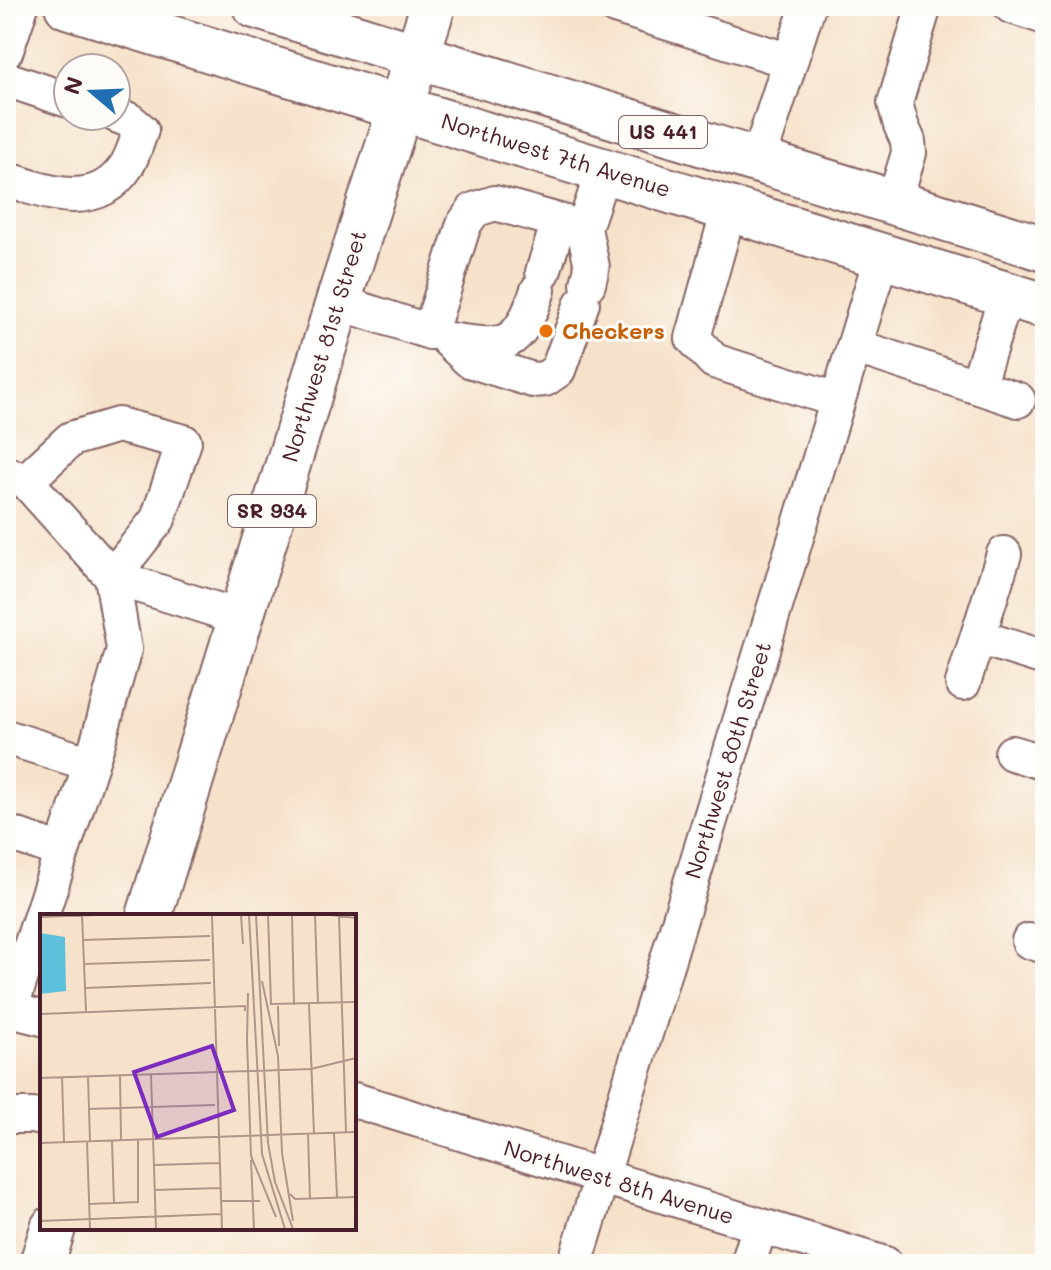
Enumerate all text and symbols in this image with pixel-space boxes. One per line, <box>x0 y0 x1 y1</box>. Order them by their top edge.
north arrow <box>52 52 132 132</box>
text: N <box>56 73 89 98</box>
street label: Northwest 7th Avenue <box>438 106 674 203</box>
road number: US 441 <box>619 116 707 148</box>
street label: Northwest 81st Street <box>274 226 373 465</box>
place label: Checkers <box>562 316 665 345</box>
marker: Checkers <box>537 322 555 340</box>
road number: SR 934 <box>228 495 316 527</box>
street label: Northwest 80th Street <box>678 638 777 882</box>
inset map <box>40 914 356 1230</box>
street label: Northwest 8th Avenue <box>501 1133 738 1230</box>

